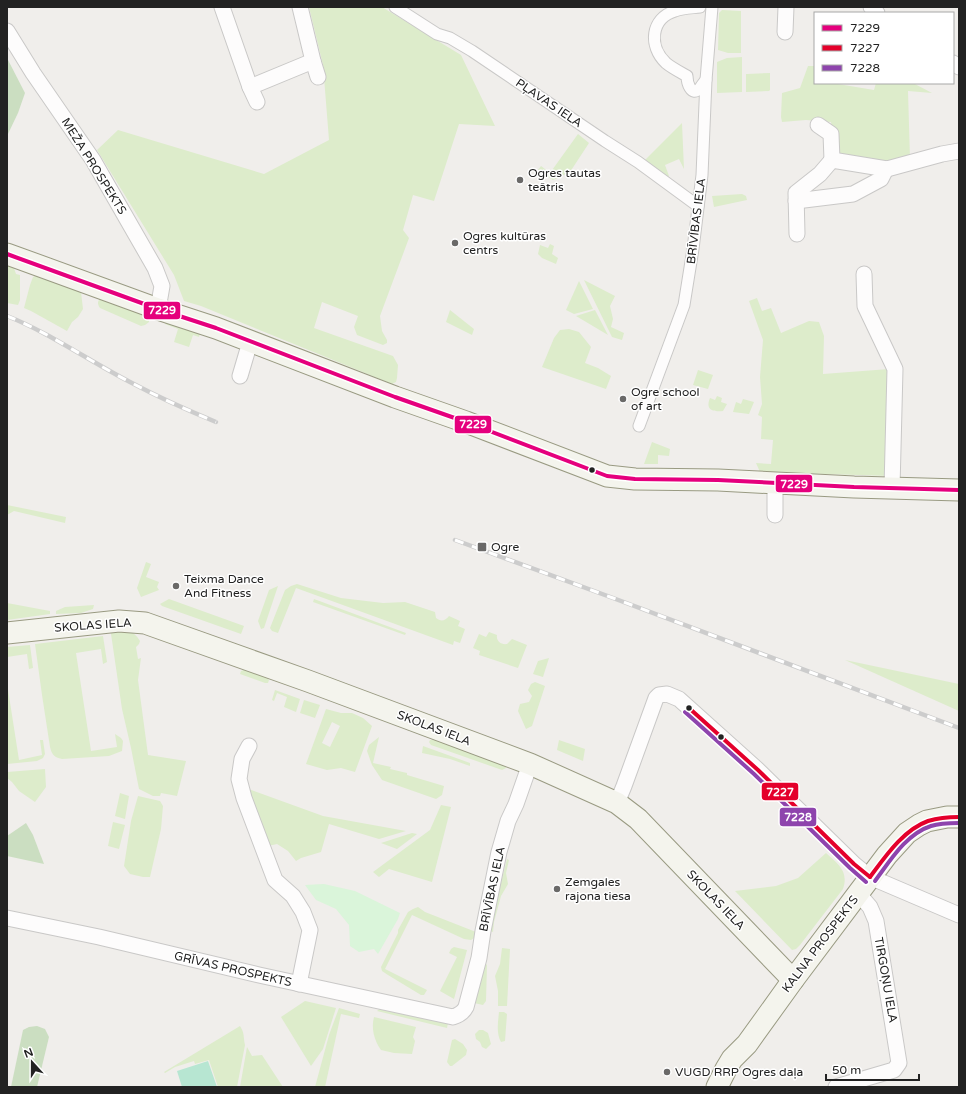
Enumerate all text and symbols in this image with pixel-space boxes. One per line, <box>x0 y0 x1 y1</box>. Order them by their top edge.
legend <box>814 12 954 84</box>
text: 7229 <box>850 21 880 35</box>
text: 7227 <box>850 41 880 55</box>
text: 7228 <box>850 61 880 75</box>
street label: PĻAVAS IELA <box>513 76 585 130</box>
street label: MEŽA PROSPEKTS <box>59 115 129 217</box>
place label: Ogres tautas teātris <box>528 166 601 194</box>
marker: Ogres tautas teātris <box>515 175 525 185</box>
street label: BRĪVĪBAS IELA <box>684 177 708 265</box>
place label: Ogres kultūras centrs <box>463 229 546 257</box>
marker: Ogres kultūras centrs <box>450 238 460 248</box>
line badge: 7229 <box>143 301 181 320</box>
text: 7229 <box>148 304 176 317</box>
place label: Ogre school of art <box>631 385 699 413</box>
marker: Ogre school of art <box>618 394 628 404</box>
line badge: 7229 <box>454 415 492 434</box>
text: 7229 <box>459 418 487 431</box>
unlabelled marker <box>587 465 597 475</box>
line badge: 7229 <box>775 474 813 493</box>
text: 7229 <box>780 478 808 491</box>
place label: Ogre <box>491 540 520 554</box>
marker: Ogre <box>476 541 488 553</box>
place label: Teixma Dance And Fitness <box>184 572 264 600</box>
marker: Teixma Dance And Fitness <box>171 581 181 591</box>
street label: SKOLAS IELA <box>54 615 132 635</box>
unlabelled marker <box>684 703 694 713</box>
street label: SKOLAS IELA <box>395 708 473 748</box>
unlabelled marker <box>716 732 726 742</box>
line badge: 7227 <box>761 782 799 801</box>
text: 7227 <box>766 786 794 799</box>
line badge: 7228 <box>779 807 817 827</box>
text: 7228 <box>784 811 812 824</box>
street label: BRĪVĪBAS IELA <box>476 845 508 933</box>
street label: SKOLAS IELA <box>684 867 748 933</box>
place label: Zemgales rajona tiesa <box>565 875 631 903</box>
marker: Zemgales rajona tiesa <box>552 884 562 894</box>
street label: KALNA PROSPEKTS <box>779 893 861 995</box>
street label: TIRGOŅU IELA <box>872 936 900 1024</box>
street label: GRĪVAS PROSPEKTS <box>173 949 293 989</box>
north arrow <box>12 1042 52 1082</box>
text: N <box>22 1045 35 1061</box>
scale bar <box>826 1056 919 1082</box>
text: 50 m <box>832 1063 861 1077</box>
place label: VUGD RRP Ogres daļa <box>675 1065 803 1079</box>
marker: VUGD RRP Ogres daļa <box>662 1067 672 1077</box>

